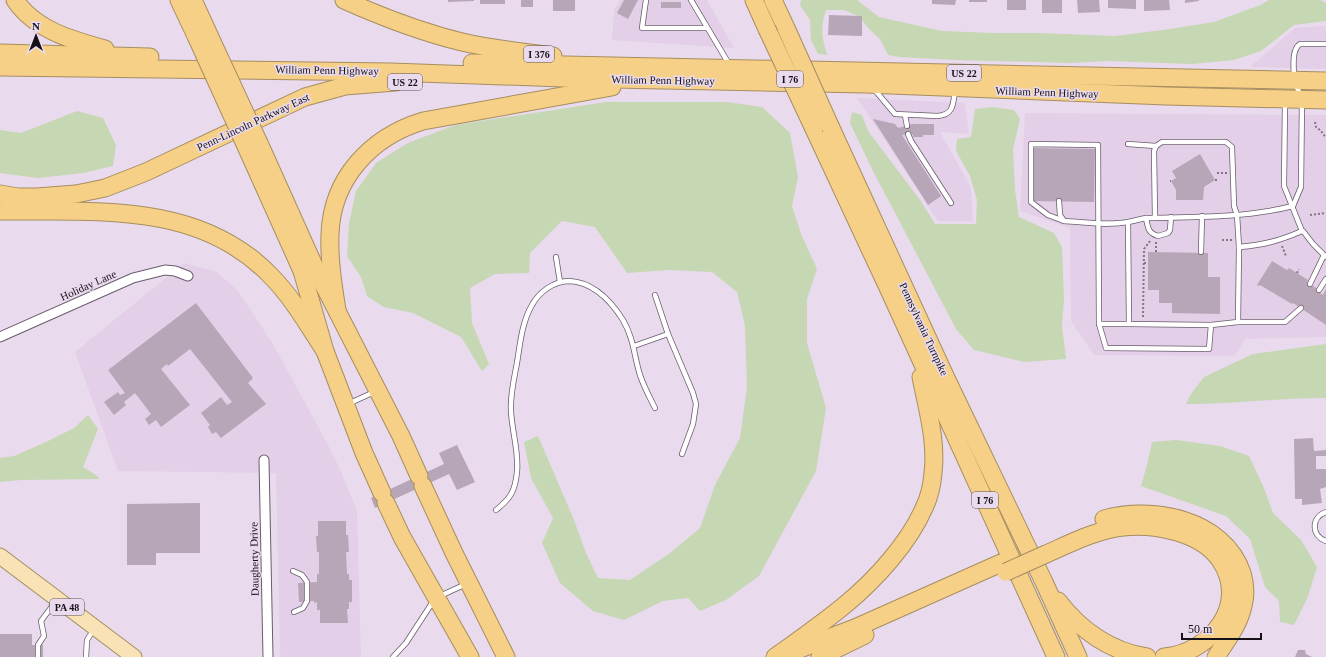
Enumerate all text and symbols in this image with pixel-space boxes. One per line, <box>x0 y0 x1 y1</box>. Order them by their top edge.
north arrow <box>16 16 56 56</box>
text: N <box>32 20 40 32</box>
road number: I 376 <box>524 46 554 62</box>
street label: William Penn Highway <box>275 63 379 77</box>
road number: US 22 <box>947 65 981 81</box>
road number: I 76 <box>777 71 803 87</box>
street label: William Penn Highway <box>611 73 715 87</box>
road number: US 22 <box>388 74 422 90</box>
street label: William Penn Highway <box>995 84 1099 100</box>
street label: Penn-Lincoln Parkway East <box>195 91 311 153</box>
street label: Holiday Lane <box>58 267 118 303</box>
street label: Pennsylvania Turnpike <box>897 281 951 377</box>
road number: I 76 <box>972 492 998 508</box>
street label: Daugherty Drive <box>247 522 261 596</box>
road number: PA 48 <box>50 599 84 615</box>
scale bar <box>1182 615 1261 641</box>
text: 50 m <box>1188 622 1213 636</box>

